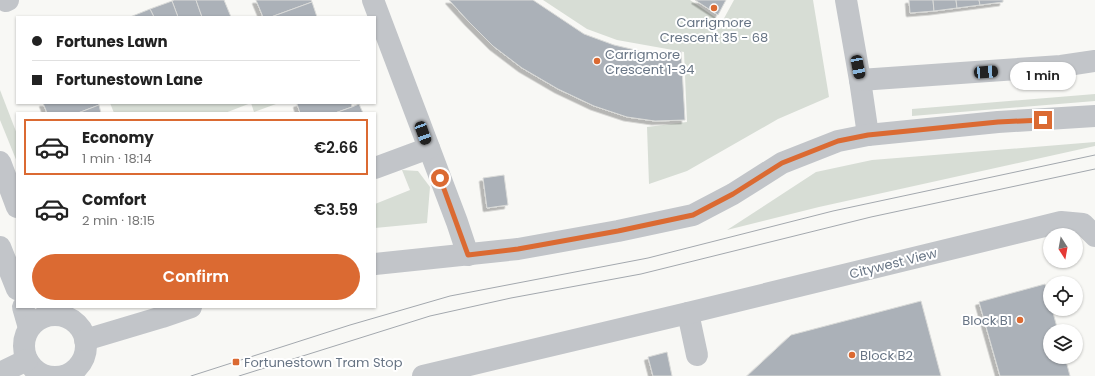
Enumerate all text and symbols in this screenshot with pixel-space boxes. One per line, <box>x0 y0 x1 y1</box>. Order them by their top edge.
marker: Carrigmore Crescent 35 - 68 <box>709 3 719 13</box>
place label: Carrigmore Crescent 35 - 68 <box>660 13 768 47</box>
text: Fortunes Lawn <box>56 31 168 52</box>
place label: Carrigmore Crescent 1-34 <box>605 45 694 79</box>
car <box>850 54 866 80</box>
marker: Carrigmore Crescent 1-34 <box>592 56 602 66</box>
callout: 1 min <box>1010 62 1076 90</box>
car <box>974 65 998 79</box>
text: 1 min <box>1026 66 1060 85</box>
text: Fortunestown Lane <box>56 69 203 90</box>
route end <box>1034 111 1052 129</box>
car <box>413 120 433 146</box>
text: Economy <box>82 127 154 148</box>
icon: car <box>34 129 70 165</box>
text: €2.66 <box>314 137 358 158</box>
text: 1 min · 18:14 <box>82 149 152 168</box>
route start <box>431 169 449 187</box>
text: Comfort <box>82 189 146 210</box>
icon: car <box>34 191 70 227</box>
text: €3.59 <box>314 199 358 220</box>
text: 2 min · 18:15 <box>82 211 155 230</box>
north arrow <box>1043 228 1083 268</box>
map controls <box>1043 228 1083 364</box>
street label: Citywest View <box>847 243 939 284</box>
button: Confirm <box>32 254 360 300</box>
button: locate <box>1043 276 1083 316</box>
place label: Block B1 <box>962 311 1012 330</box>
marker: Block B1 <box>1015 315 1025 325</box>
button: layers <box>1043 324 1083 364</box>
place label: Block B2 <box>860 346 913 365</box>
marker: Block B2 <box>847 350 857 360</box>
place label: Fortunestown Tram Stop <box>244 353 403 372</box>
marker: Fortunestown Tram Stop <box>231 357 241 367</box>

